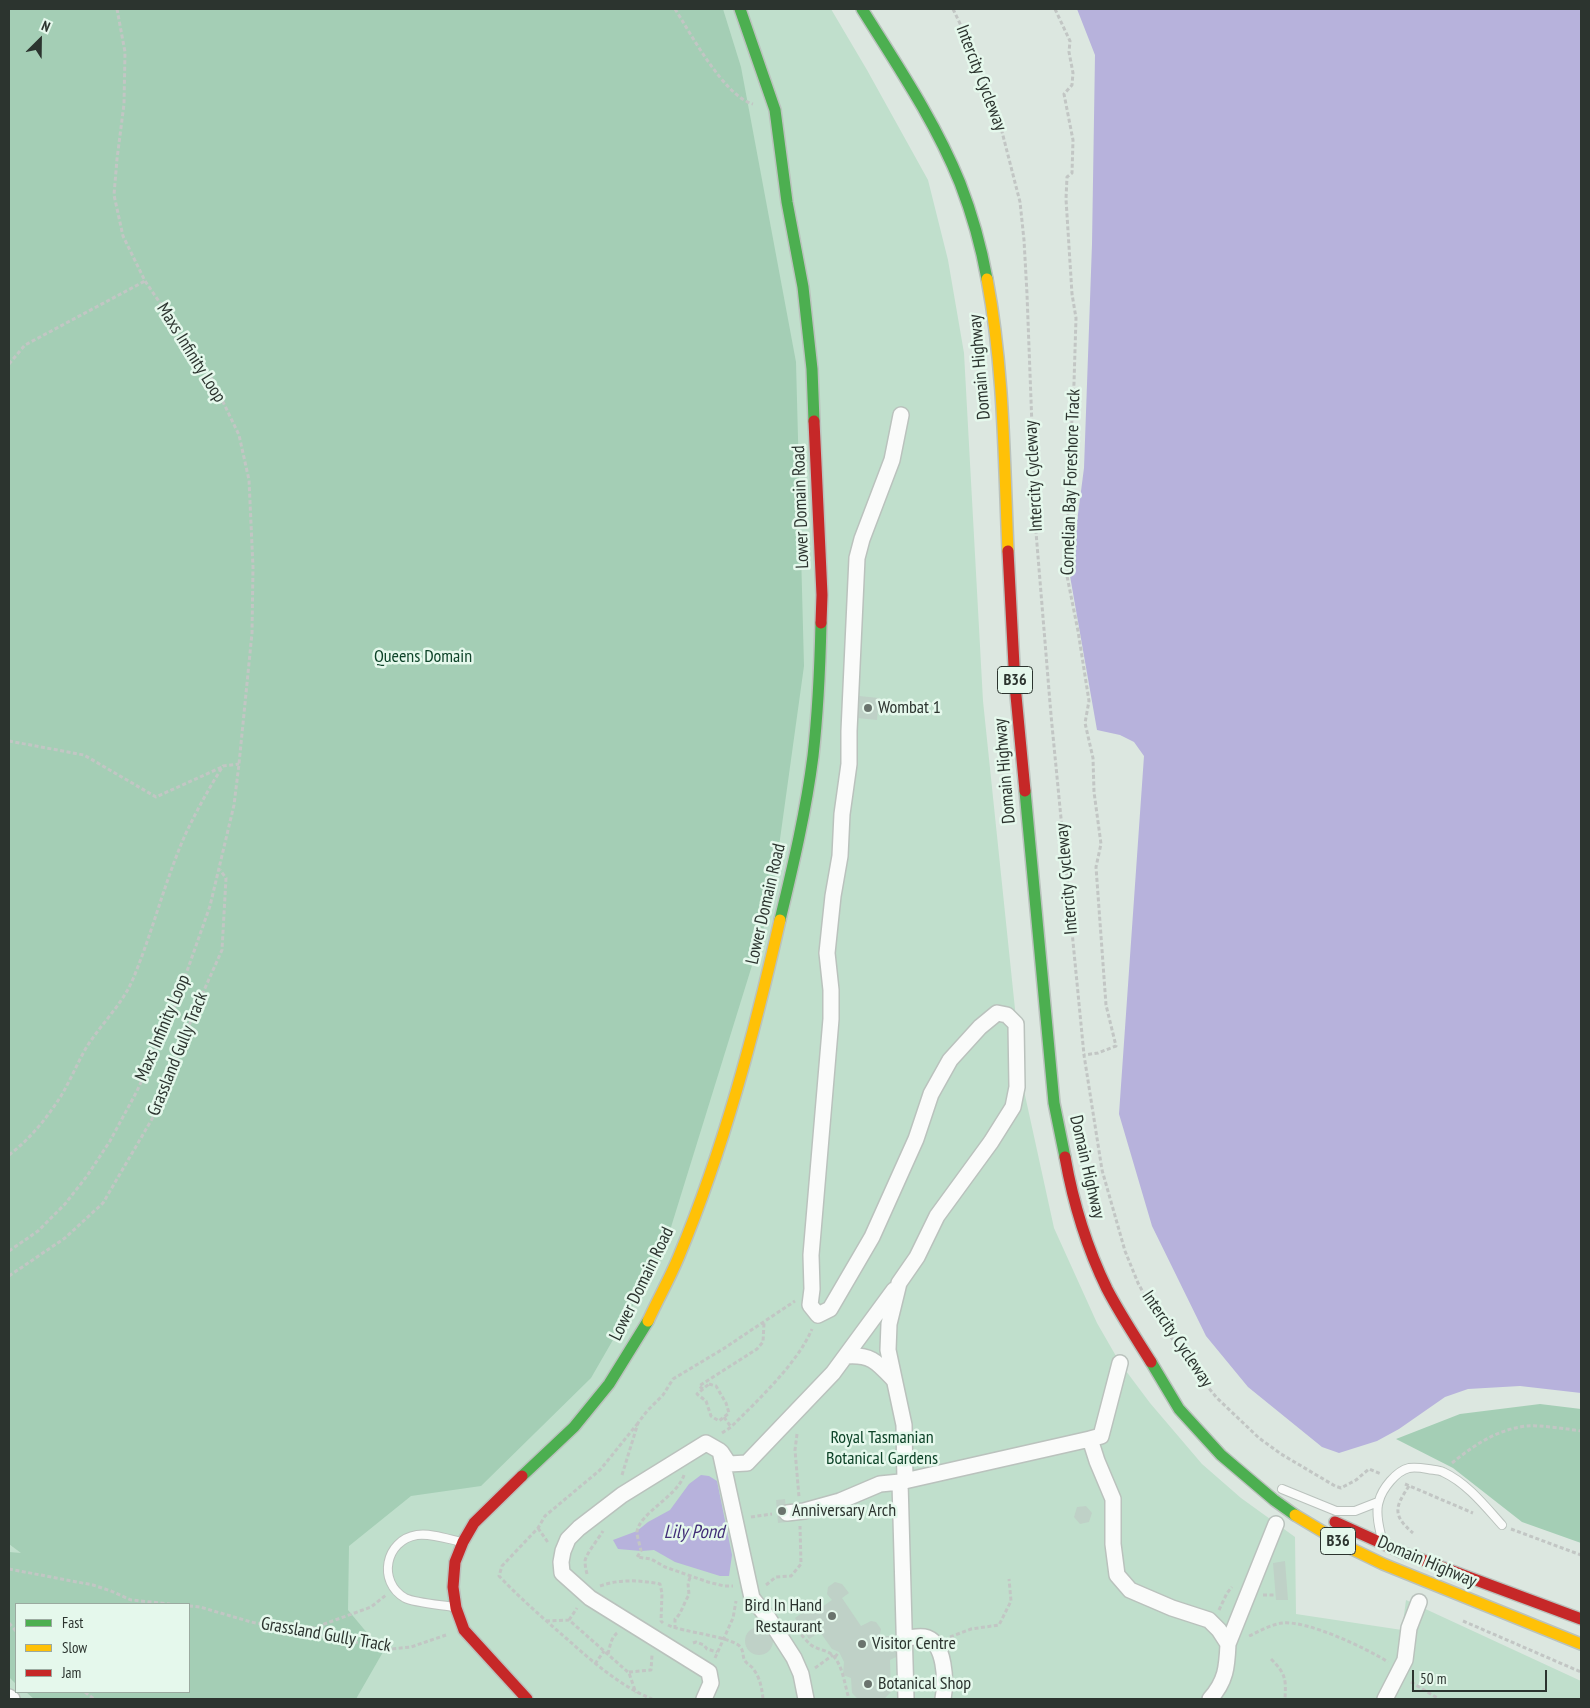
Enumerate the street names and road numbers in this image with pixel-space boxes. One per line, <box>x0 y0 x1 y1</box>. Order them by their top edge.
street label: Intercity Cycleway <box>951 22 1011 134</box>
street label: Maxs Infinity Loop <box>152 299 230 407</box>
street label: Domain Highway <box>965 313 995 421</box>
street label: Cornelian Bay Foreshore Track <box>1057 388 1085 576</box>
street label: Intercity Cycleway <box>1020 420 1048 532</box>
street label: Lower Domain Road <box>788 445 814 569</box>
road number: B36 <box>998 666 1032 694</box>
street label: Domain Highway <box>990 717 1020 825</box>
street label: Intercity Cycleway <box>1051 822 1083 936</box>
street label: Lower Domain Road <box>742 841 790 967</box>
street label: Maxs Infinity Loop <box>131 972 195 1084</box>
street label: Grassland Gully Track <box>143 989 213 1119</box>
street label: Domain Highway <box>1065 1113 1109 1221</box>
street label: Lower Domain Road <box>605 1224 679 1344</box>
street label: Intercity Cycleway <box>1137 1287 1217 1391</box>
road number: B36 <box>1320 1528 1356 1554</box>
street label: Domain Highway <box>1374 1531 1480 1593</box>
street label: Grassland Gully Track <box>259 1613 393 1657</box>

